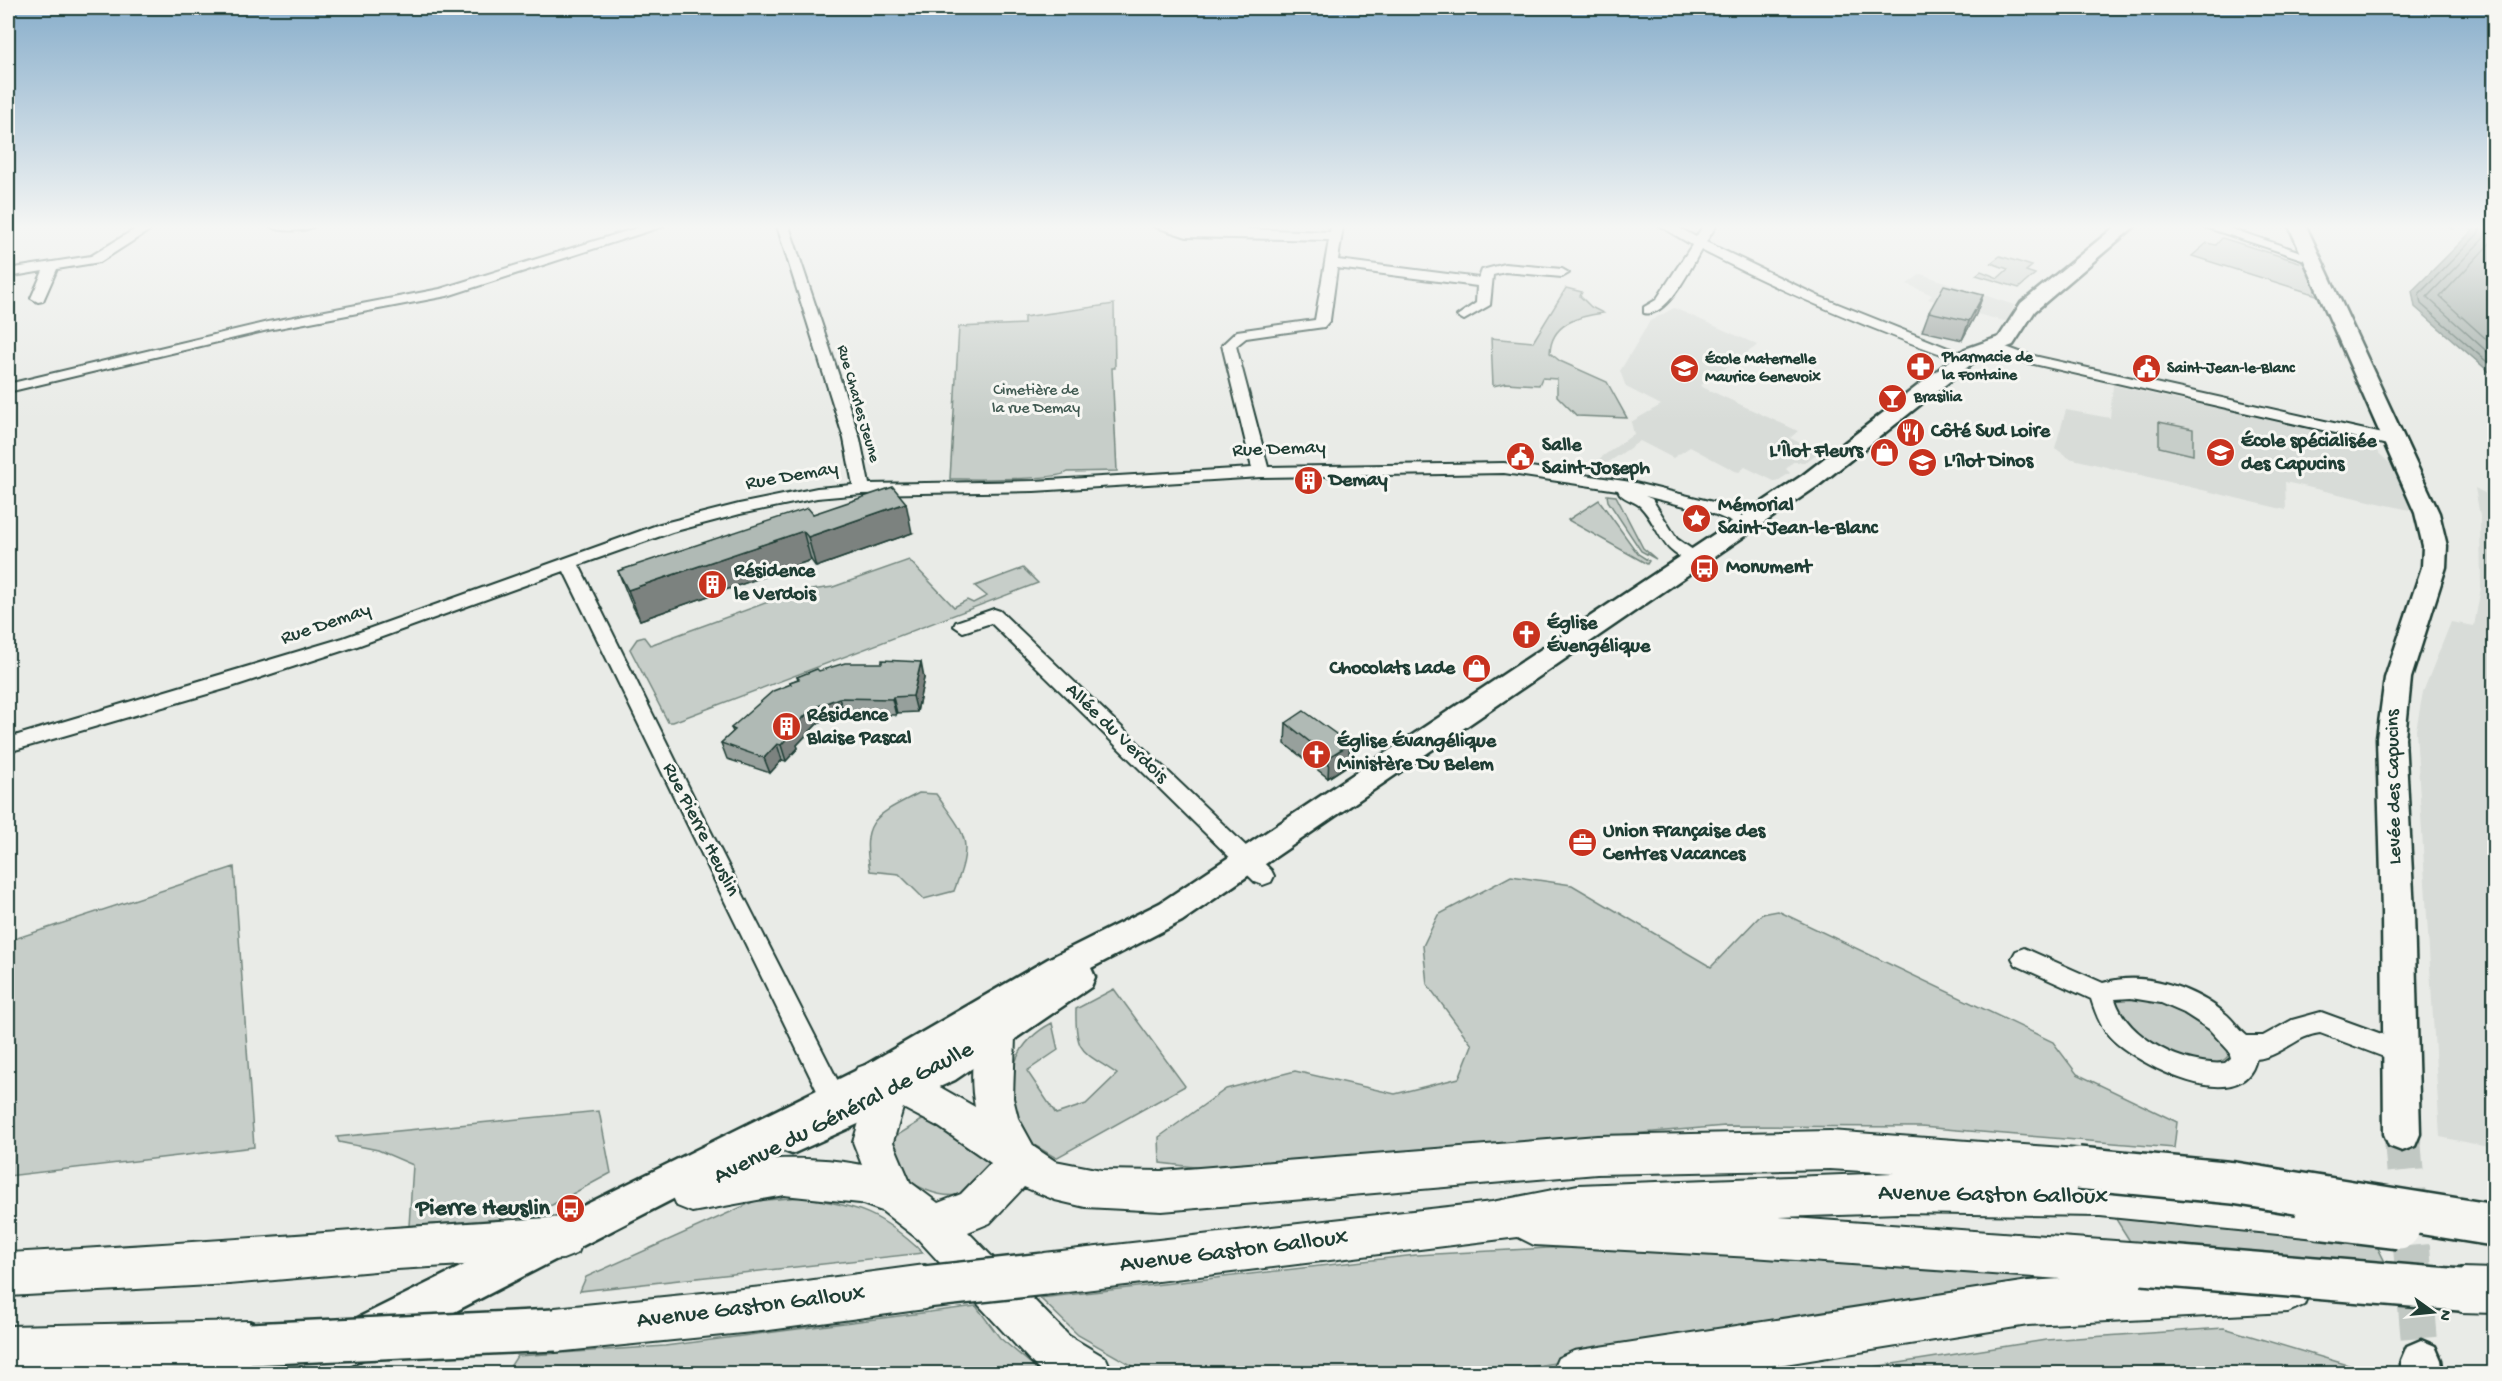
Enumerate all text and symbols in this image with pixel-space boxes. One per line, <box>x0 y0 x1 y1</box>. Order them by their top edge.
street label: Rue Charles Jeune <box>831 343 883 466</box>
place label: Pharmacie de la Fontaine <box>1941 349 2034 386</box>
place label: École Maternelle Maurice Genevoix <box>1705 350 1821 388</box>
pharmacy icon: Pharmacie de la Fontaine <box>1905 351 1937 383</box>
school or university icon: École Maternelle Maurice Genevoix <box>1668 353 1700 385</box>
public building icon: Saint-Jean-le-Blanc <box>2130 353 2162 385</box>
place label: Saint-Jean-le-Blanc <box>2167 360 2296 379</box>
park label: Cimetière de la rue Demay <box>992 382 1080 419</box>
bar icon: Brasilia <box>1877 382 1909 414</box>
place label: Brasilia <box>1913 389 1963 408</box>
restaurant icon: Côté Sud Loire <box>1894 416 1926 448</box>
place label: Côté Sud Loire <box>1930 421 2051 444</box>
place label: École spécialisée des Capucins <box>2241 430 2377 477</box>
place label: Salle Saint-Joseph <box>1542 435 1650 481</box>
shop icon: L'Îlot Fleurs <box>1868 436 1900 468</box>
street label: Rue Demay <box>1232 437 1326 463</box>
school or university icon: École spécialisée des Capucins <box>2204 437 2236 469</box>
place label: L'Îlot Fleurs <box>1769 439 1865 464</box>
public building icon: Salle Saint-Joseph <box>1505 441 1537 473</box>
school or university icon: L'îlot Dinos <box>1907 446 1939 478</box>
place label: L'îlot Dinos <box>1944 451 2035 474</box>
street label: Rue Demay <box>744 458 840 496</box>
building icon: Demay <box>1292 465 1324 497</box>
place label: Demay <box>1327 470 1388 493</box>
place label: Mémorial Saint-Jean-le-Blanc <box>1718 495 1879 541</box>
place icon: Mémorial Saint-Jean-le-Blanc <box>1681 502 1713 534</box>
bus stop icon: Monument <box>1689 552 1721 584</box>
place label: Monument <box>1726 557 1813 580</box>
place label: Résidence le Verdois <box>733 561 817 607</box>
building icon: Résidence le Verdois <box>697 568 729 600</box>
street label: Rue Demay <box>278 599 374 651</box>
place label: Église Évengélique <box>1547 612 1651 659</box>
church icon: Église Évengélique <box>1510 619 1542 651</box>
shop icon: Chocolats Lade <box>1460 653 1492 685</box>
place label: Chocolats Lade <box>1329 658 1456 681</box>
street label: Allée du Verdois <box>1060 679 1173 789</box>
place label: Résidence Blaise Pascal <box>806 705 912 751</box>
street label: Levée des Capucins <box>2382 709 2408 865</box>
building icon: Résidence Blaise Pascal <box>770 711 802 743</box>
place label: Église Évangélique Ministère Du Belem <box>1337 730 1497 777</box>
church icon: Église Évangélique Ministère Du Belem <box>1300 738 1332 770</box>
street label: Rue Pierre Heuslin <box>656 759 744 901</box>
place label: Union Française des Centres Vacances <box>1602 821 1767 867</box>
office icon: Union Française des Centres Vacances <box>1566 827 1598 859</box>
street label: Avenue du Général de Gaulle <box>709 1035 979 1192</box>
street label: Avenue Gaston Galloux <box>1878 1179 2109 1213</box>
bus stop icon: Pierre Heuslin <box>555 1193 587 1225</box>
place label: Pierre Heuslin <box>414 1195 551 1224</box>
street label: Avenue Gaston Galloux <box>1118 1224 1350 1280</box>
street label: Avenue Gaston Galloux <box>635 1280 867 1336</box>
north arrow <box>2403 1282 2463 1342</box>
text: N <box>2433 1307 2455 1323</box>

